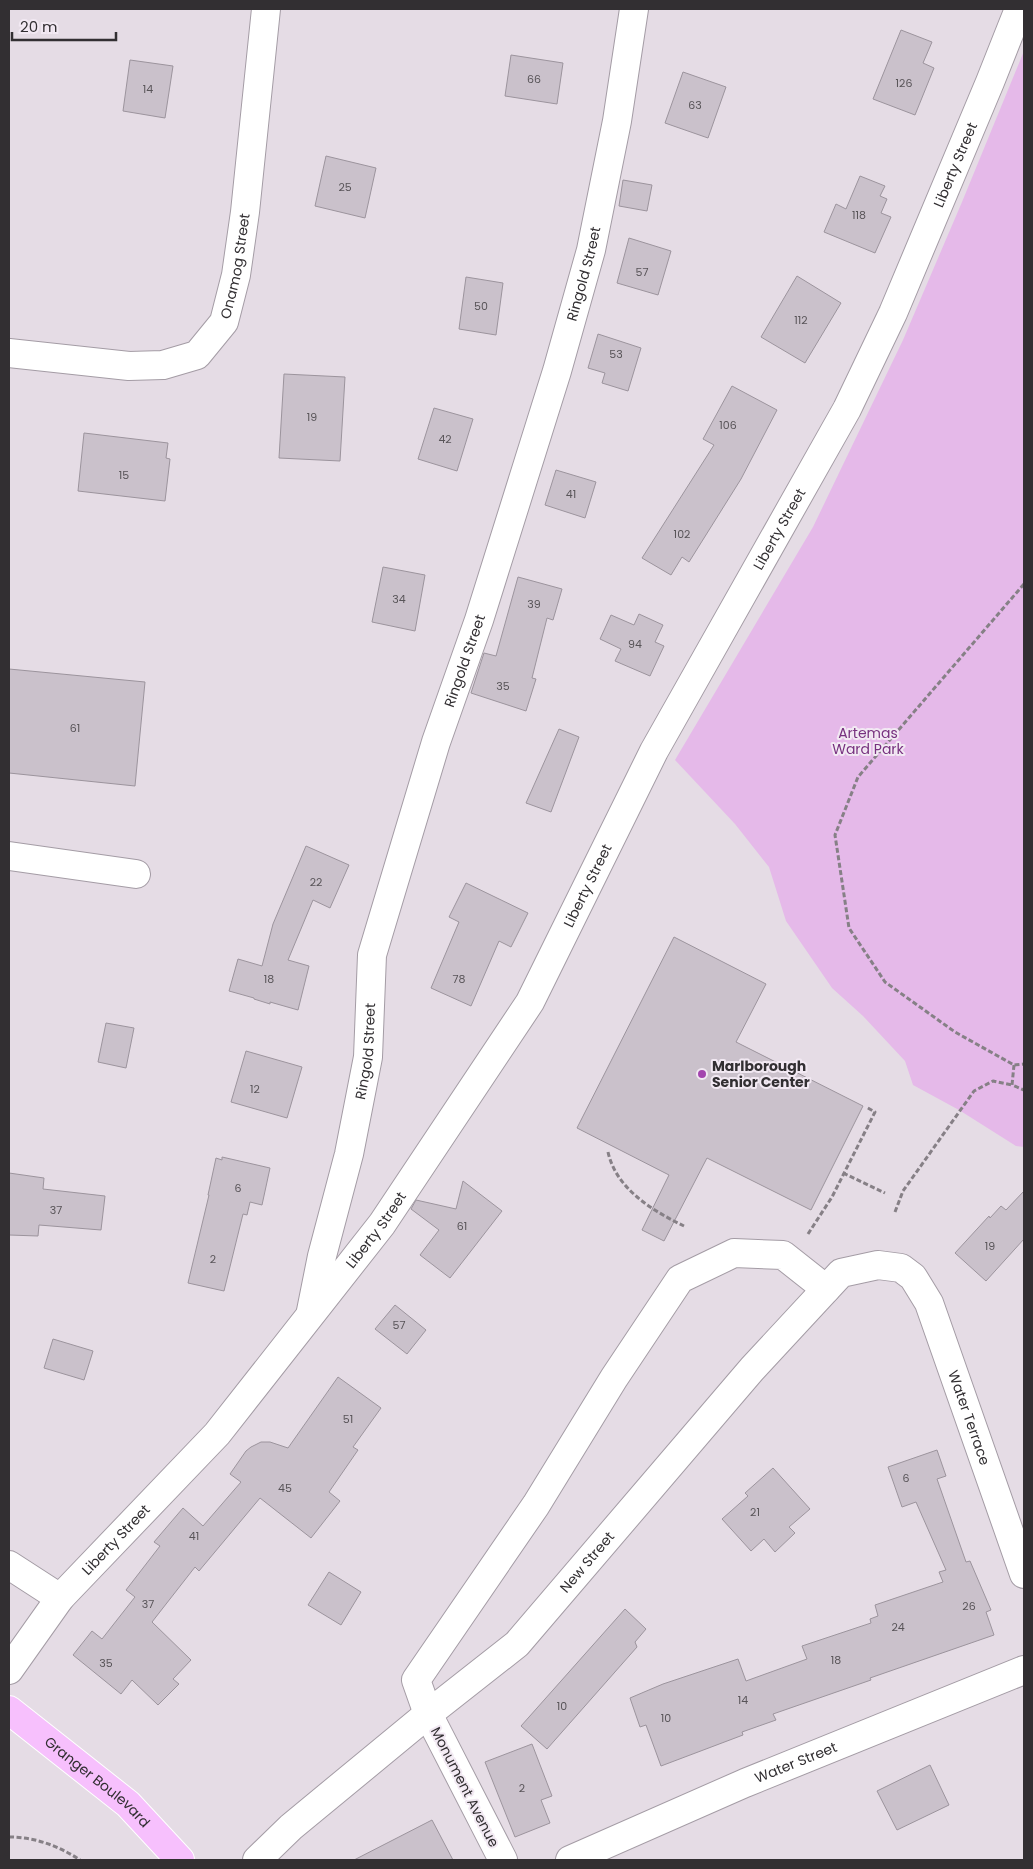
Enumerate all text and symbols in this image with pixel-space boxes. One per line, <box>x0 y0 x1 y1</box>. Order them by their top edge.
scale bar <box>12 10 116 42</box>
text: 20 m <box>20 16 58 37</box>
house number: 66 <box>527 71 541 87</box>
house number: 126 <box>896 75 912 91</box>
house number: 14 <box>143 81 153 97</box>
house number: 63 <box>688 97 702 113</box>
street label: Liberty Street <box>928 119 982 210</box>
house number: 25 <box>338 179 352 195</box>
house number: 118 <box>852 207 866 223</box>
street label: Onamog Street <box>215 212 255 321</box>
street label: Ringold Street <box>562 225 605 323</box>
house number: 57 <box>636 264 648 280</box>
house number: 50 <box>474 298 488 314</box>
house number: 112 <box>794 312 808 328</box>
house number: 53 <box>609 346 623 362</box>
house number: 19 <box>307 409 317 425</box>
house number: 106 <box>719 417 737 433</box>
house number: 42 <box>438 431 452 447</box>
house number: 15 <box>119 467 129 483</box>
street label: Liberty Street <box>748 485 810 573</box>
house number: 41 <box>566 486 576 502</box>
house number: 102 <box>674 526 690 542</box>
house number: 34 <box>392 591 406 607</box>
house number: 39 <box>527 596 541 612</box>
street label: Ringold Street <box>439 612 490 710</box>
house number: 94 <box>628 636 642 652</box>
house number: 35 <box>496 678 510 694</box>
house number: 61 <box>70 720 80 736</box>
park label: Artemas Ward Park <box>832 723 905 759</box>
street label: Liberty Street <box>558 840 617 931</box>
house number: 22 <box>310 874 322 890</box>
house number: 18 <box>264 971 274 987</box>
house number: 78 <box>453 971 466 987</box>
street label: Ringold Street <box>350 1003 380 1101</box>
place label: Marlborough Senior Center <box>712 1056 810 1092</box>
marker: Marlborough Senior Center <box>696 1068 708 1080</box>
house number: 12 <box>250 1081 260 1097</box>
house number: 6 <box>235 1180 242 1196</box>
street label: Liberty Street <box>341 1188 411 1272</box>
house number: 37 <box>50 1202 62 1218</box>
house number: 61 <box>457 1218 467 1234</box>
house number: 19 <box>985 1238 995 1254</box>
house number: 2 <box>210 1251 216 1267</box>
house number: 57 <box>393 1317 405 1333</box>
street label: Water Terrace <box>943 1368 995 1468</box>
house number: 51 <box>343 1411 353 1427</box>
house number: 6 <box>903 1470 910 1486</box>
house number: 45 <box>278 1480 292 1496</box>
street label: Liberty Street <box>77 1500 154 1579</box>
house number: 21 <box>750 1504 760 1520</box>
street label: New Street <box>555 1527 619 1597</box>
house number: 41 <box>189 1528 199 1544</box>
house number: 37 <box>142 1596 154 1612</box>
house number: 26 <box>962 1598 976 1614</box>
house number: 24 <box>891 1619 905 1635</box>
house number: 18 <box>831 1652 841 1668</box>
house number: 35 <box>99 1655 113 1671</box>
house number: 14 <box>738 1692 748 1708</box>
house number: 10 <box>557 1698 567 1714</box>
house number: 10 <box>661 1710 671 1726</box>
street label: Monument Avenue <box>426 1723 504 1851</box>
street label: Granger Boulevard <box>40 1732 155 1832</box>
street label: Water Street <box>752 1737 840 1788</box>
house number: 2 <box>519 1780 525 1796</box>

